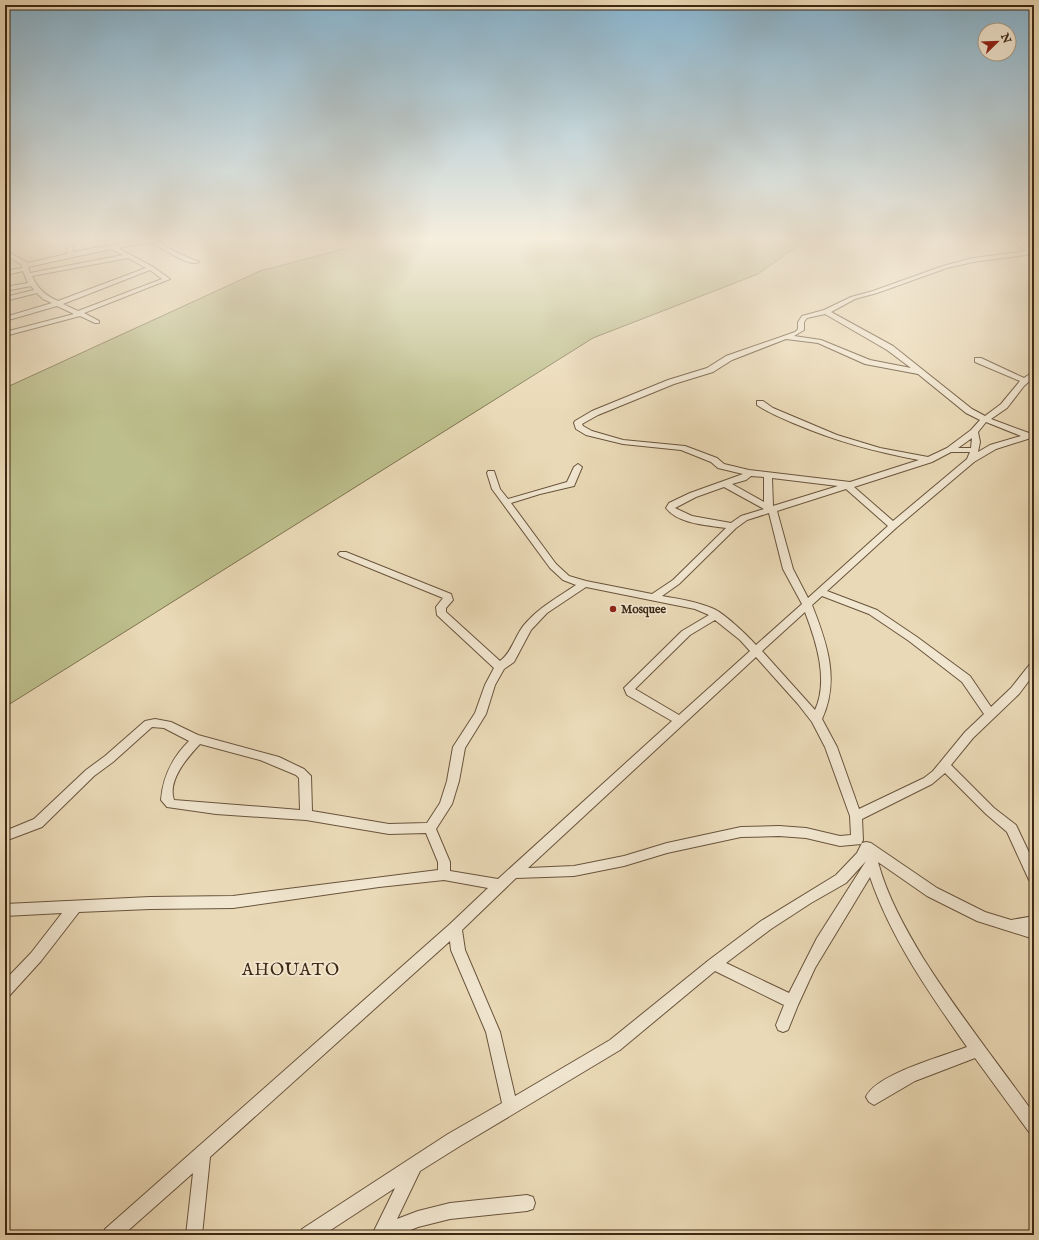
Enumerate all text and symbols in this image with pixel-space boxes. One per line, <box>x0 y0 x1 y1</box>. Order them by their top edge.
north arrow <box>977 22 1017 62</box>
text: N <box>997 30 1014 46</box>
place label: Mosquee <box>621 602 667 618</box>
marker: Mosquee <box>608 604 618 614</box>
district label: AHOUATO <box>241 960 340 981</box>

